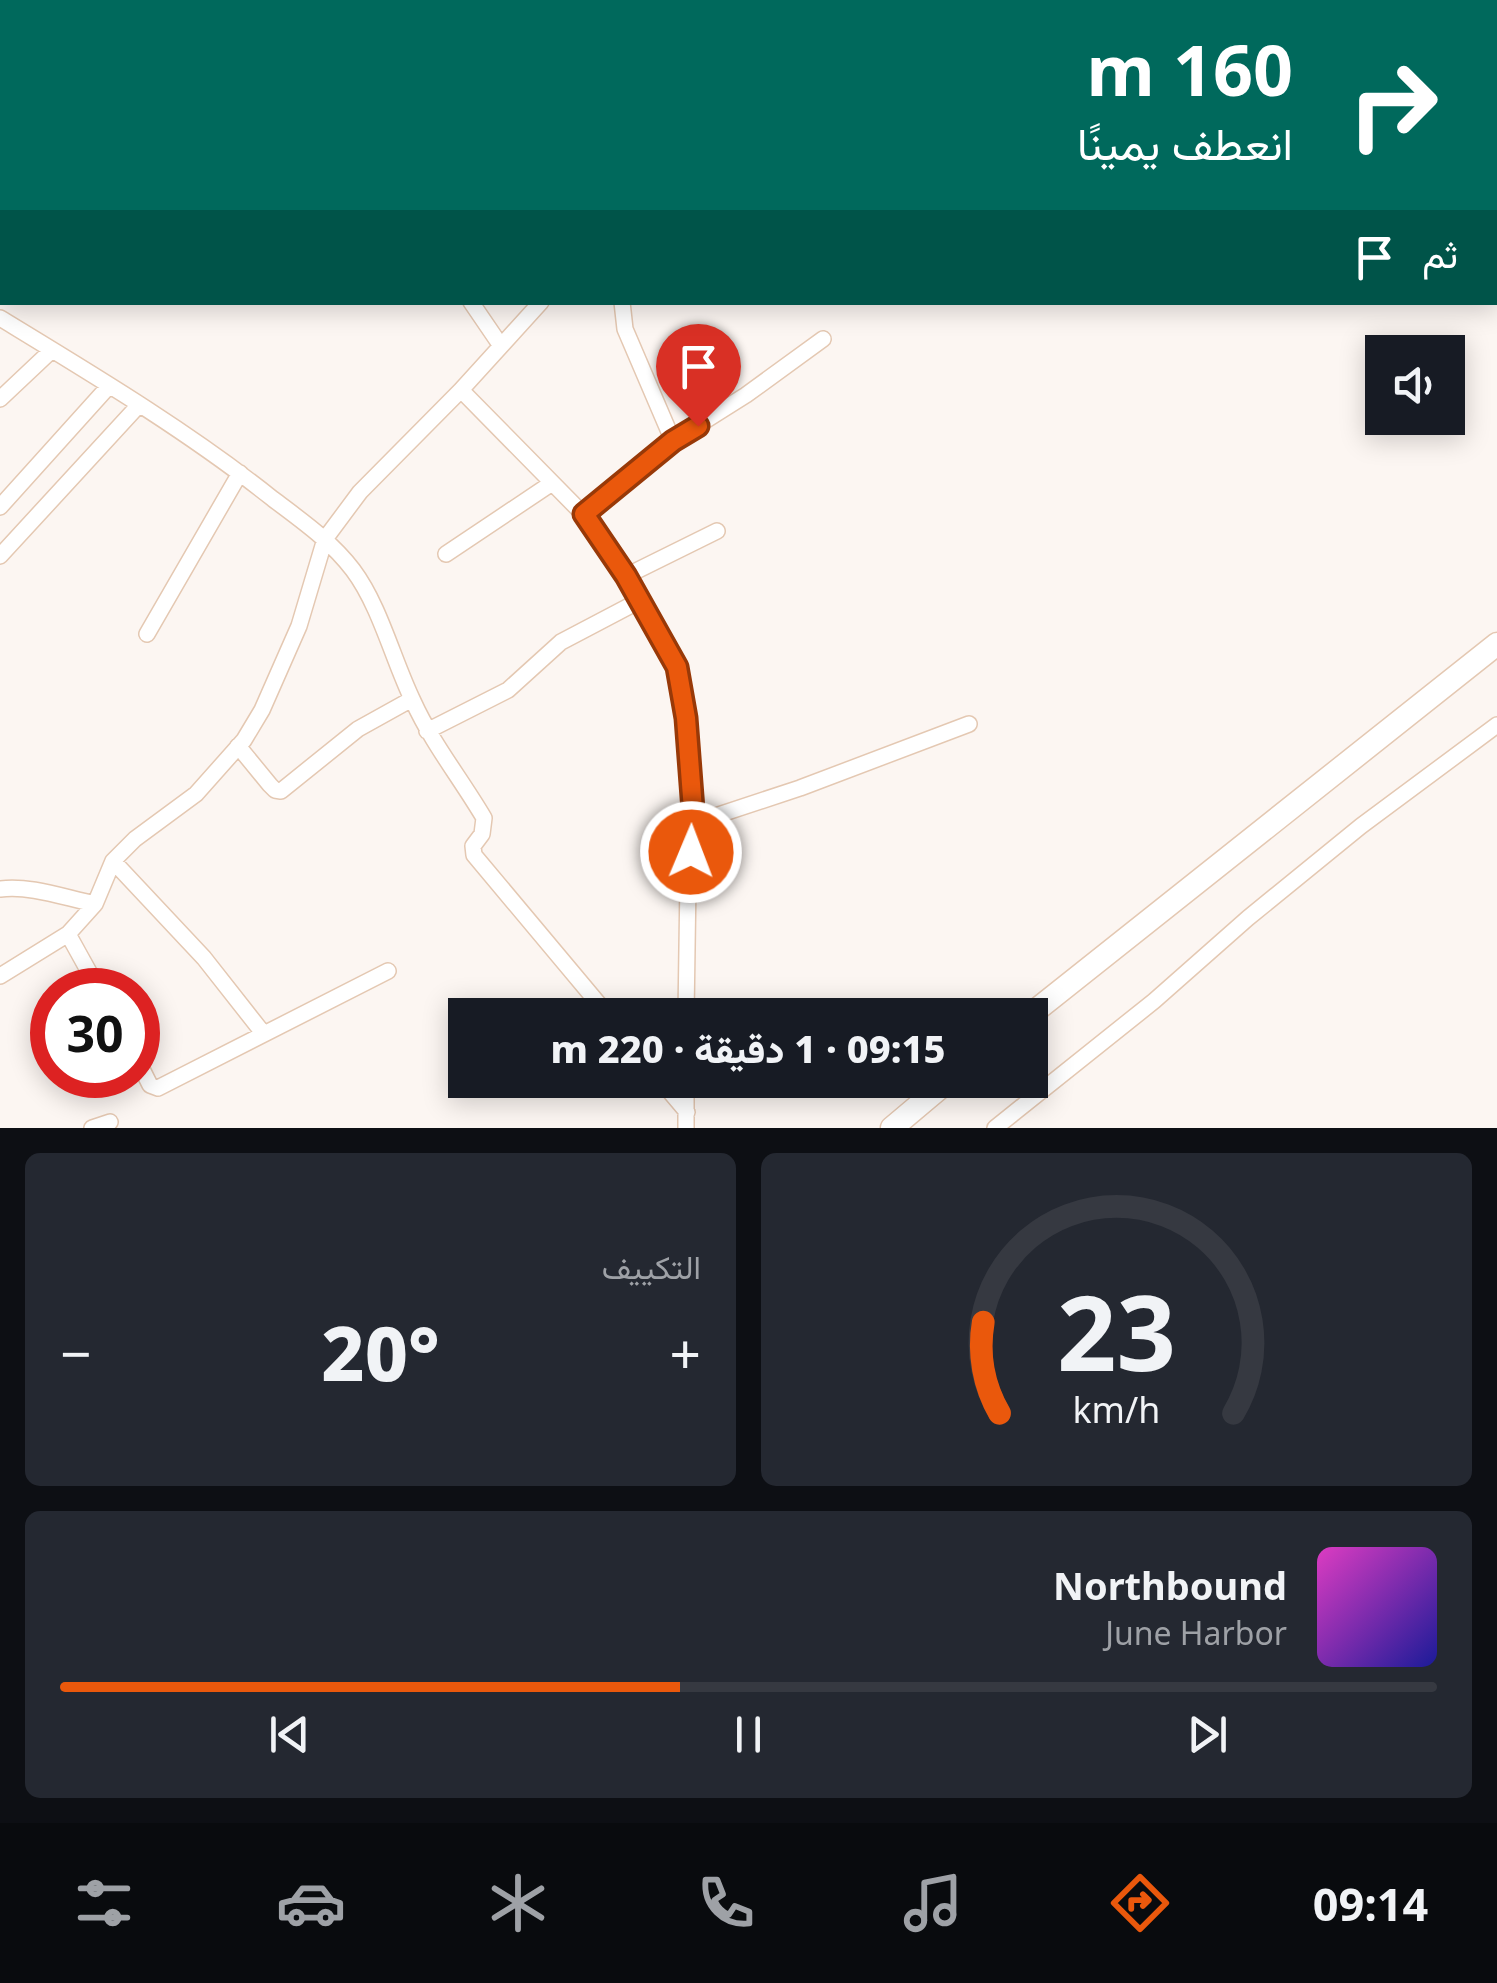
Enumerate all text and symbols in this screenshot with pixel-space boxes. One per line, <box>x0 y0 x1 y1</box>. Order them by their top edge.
text: 160 m <box>1086 21 1293 117</box>
icon: right <box>1328 40 1458 170</box>
text: انعطف يمينًا <box>1077 112 1293 173</box>
text: ثم <box>1422 227 1458 279</box>
icon: arrive <box>1347 230 1402 285</box>
pin <box>656 324 741 427</box>
map controls <box>1365 335 1465 435</box>
button: sound <box>1365 335 1465 435</box>
icon: arrive <box>671 339 726 394</box>
position arrow <box>639 800 743 904</box>
speed limit sign: 30 <box>30 968 160 1098</box>
text: 09:15 · 1 دقيقة · 220 m <box>551 1022 945 1074</box>
text: التكييف <box>602 1245 701 1288</box>
text: 23 <box>1057 1260 1176 1401</box>
text: 20° <box>321 1301 440 1403</box>
text: − <box>60 1315 91 1390</box>
text: + <box>670 1315 701 1390</box>
text: km/h <box>1073 1385 1160 1433</box>
text: Northbound <box>1053 1559 1287 1611</box>
text: June Harbor <box>1105 1611 1287 1654</box>
icon: previous <box>262 1707 317 1762</box>
icon: pause <box>721 1707 776 1762</box>
icon: next <box>1180 1707 1235 1762</box>
icon: filters <box>69 1868 139 1938</box>
icon: car <box>276 1868 346 1938</box>
icon: climate <box>483 1868 553 1938</box>
icon: phone <box>691 1868 761 1938</box>
icon: music <box>898 1868 968 1938</box>
icon: directions <box>1105 1868 1175 1938</box>
text: 09:14 <box>1313 1873 1428 1934</box>

